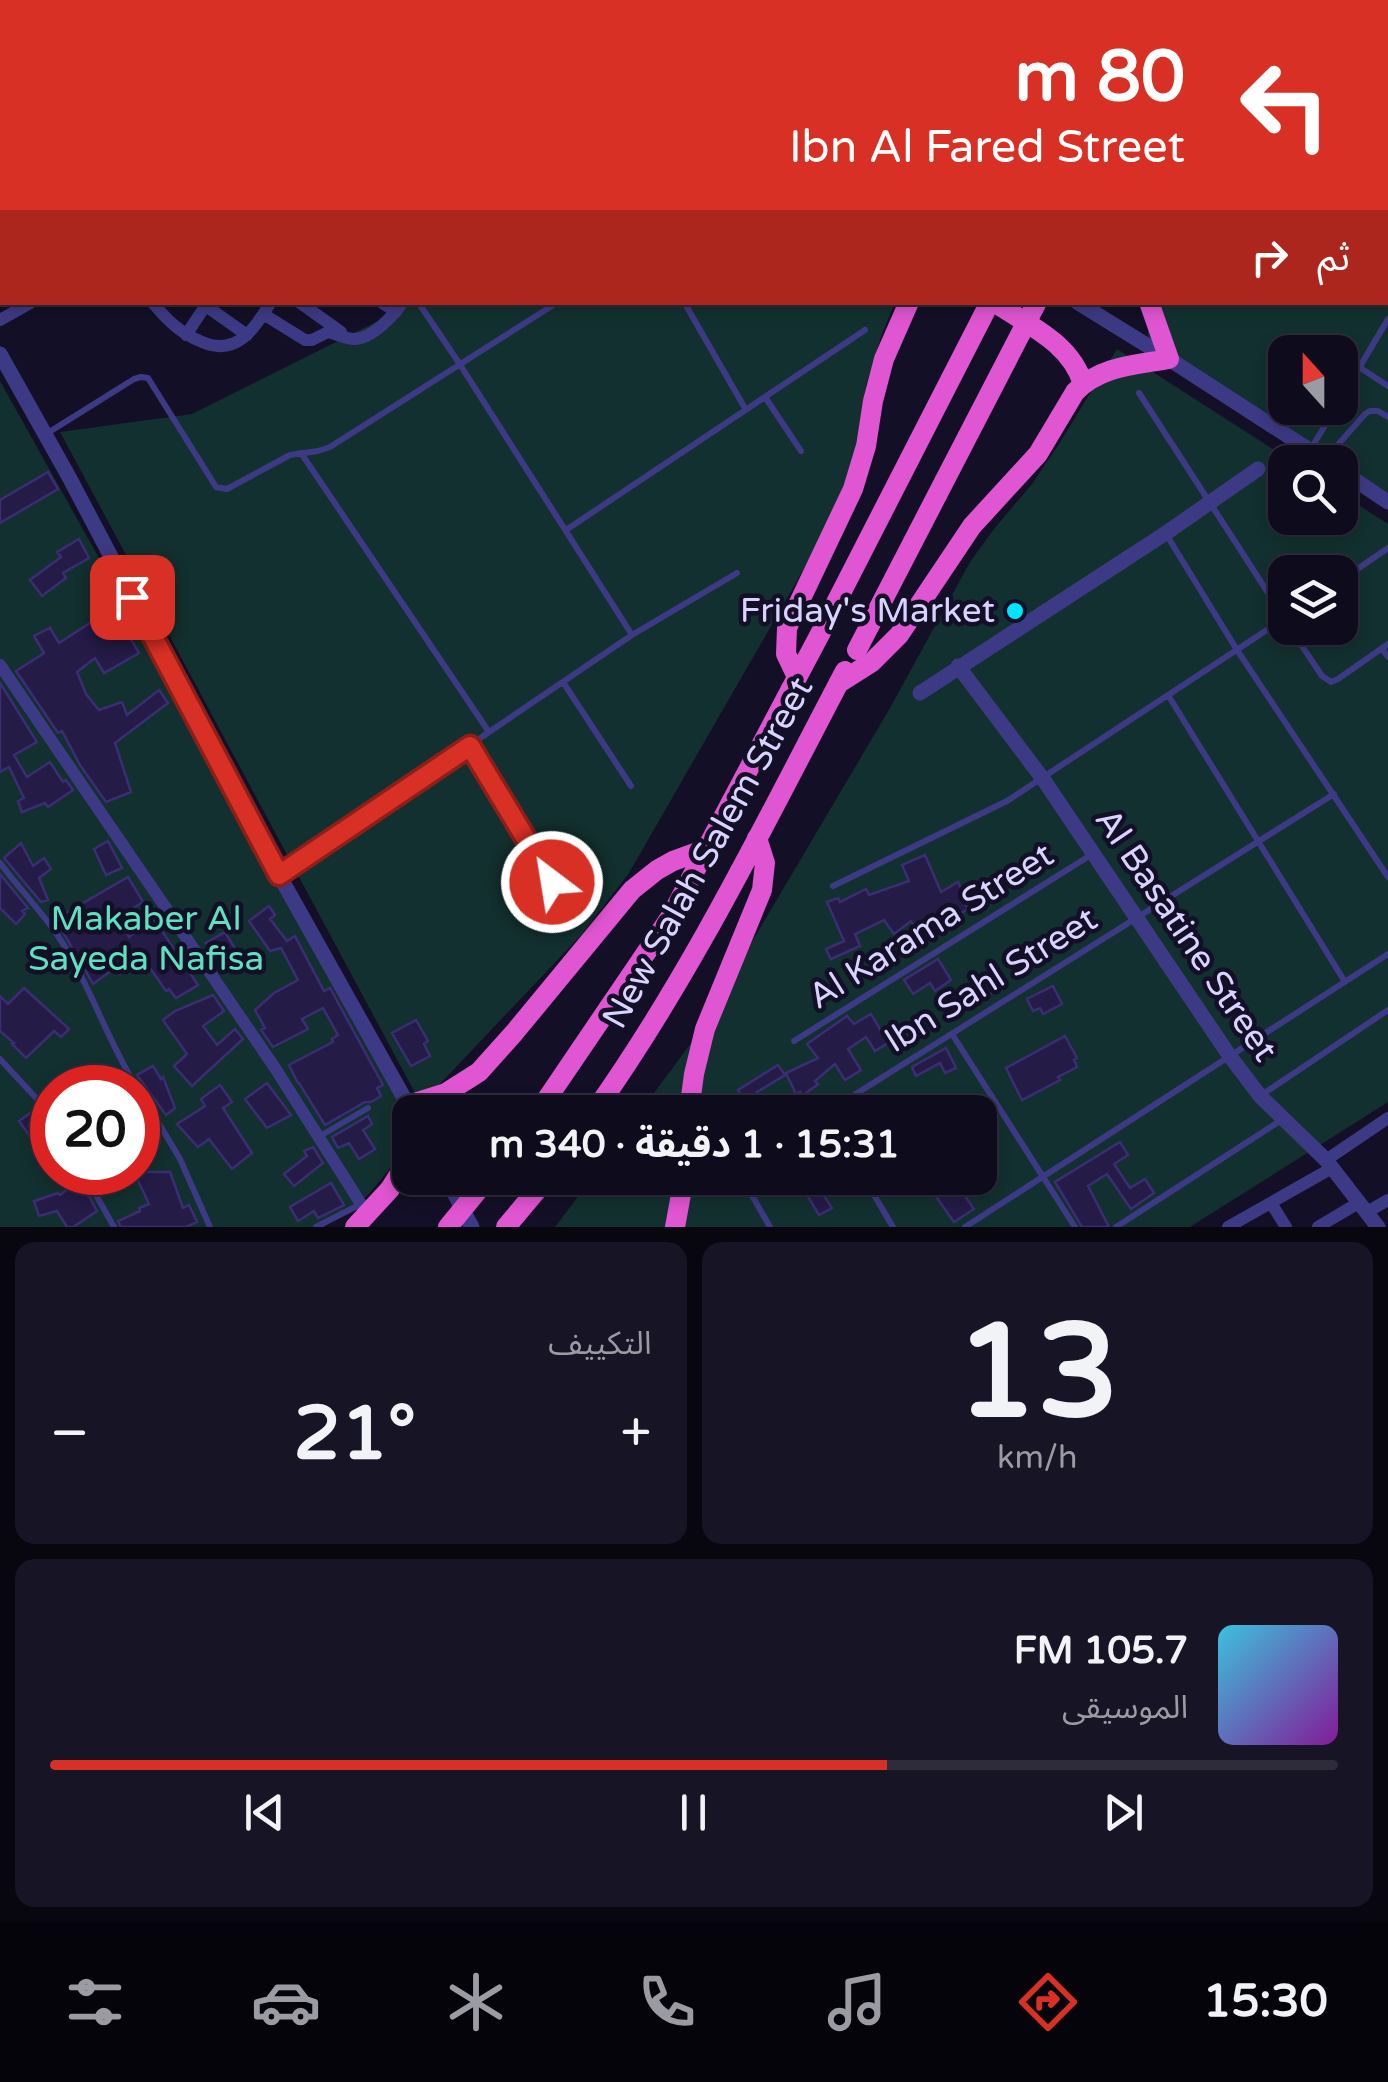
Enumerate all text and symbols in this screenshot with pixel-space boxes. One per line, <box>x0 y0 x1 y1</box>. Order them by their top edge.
text: 80 m <box>1015 36 1185 120</box>
icon: left <box>1220 40 1350 170</box>
text: Ibn Al Fared Street <box>789 121 1185 175</box>
icon: right <box>1242 230 1297 285</box>
text: ثم <box>1317 235 1350 281</box>
north arrow <box>1268 335 1358 425</box>
map controls <box>1268 335 1358 645</box>
button: search <box>1268 445 1358 535</box>
pin <box>90 555 175 640</box>
button: layers <box>1268 555 1358 645</box>
icon: arrive <box>105 570 160 625</box>
place label: Friday's Market <box>740 590 995 632</box>
marker: Friday's Market <box>1004 600 1026 622</box>
street label: New Salah Salem Street <box>594 670 822 1036</box>
street label: Al Basatine Street <box>1086 801 1286 1069</box>
position arrow <box>500 830 604 934</box>
street label: Al Karama Street <box>801 834 1061 1018</box>
park label: Makaber Al Sayeda Nafisa <box>28 898 264 980</box>
street label: Ibn Sahl Street <box>877 898 1105 1062</box>
speed limit sign: 20 <box>30 1065 160 1195</box>
text: 15:31 · 1 دقيقة · 340 m <box>489 1122 900 1168</box>
text: 13 <box>956 1296 1119 1452</box>
text: التكييف <box>548 1325 652 1363</box>
text: 21° <box>294 1389 416 1479</box>
text: − <box>50 1401 89 1467</box>
text: + <box>621 1401 652 1467</box>
text: km/h <box>997 1439 1078 1477</box>
text: 105.7 FM <box>1014 1628 1188 1674</box>
text: الموسيقى <box>1062 1689 1188 1727</box>
icon: previous <box>237 1785 292 1840</box>
icon: pause <box>666 1785 721 1840</box>
icon: next <box>1096 1785 1151 1840</box>
icon: filters <box>60 1967 130 2037</box>
icon: car <box>251 1967 321 2037</box>
icon: climate <box>441 1967 511 2037</box>
icon: phone <box>632 1967 702 2037</box>
icon: music <box>822 1967 892 2037</box>
icon: directions <box>1013 1967 1083 2037</box>
text: 15:30 <box>1203 1975 1328 2029</box>

